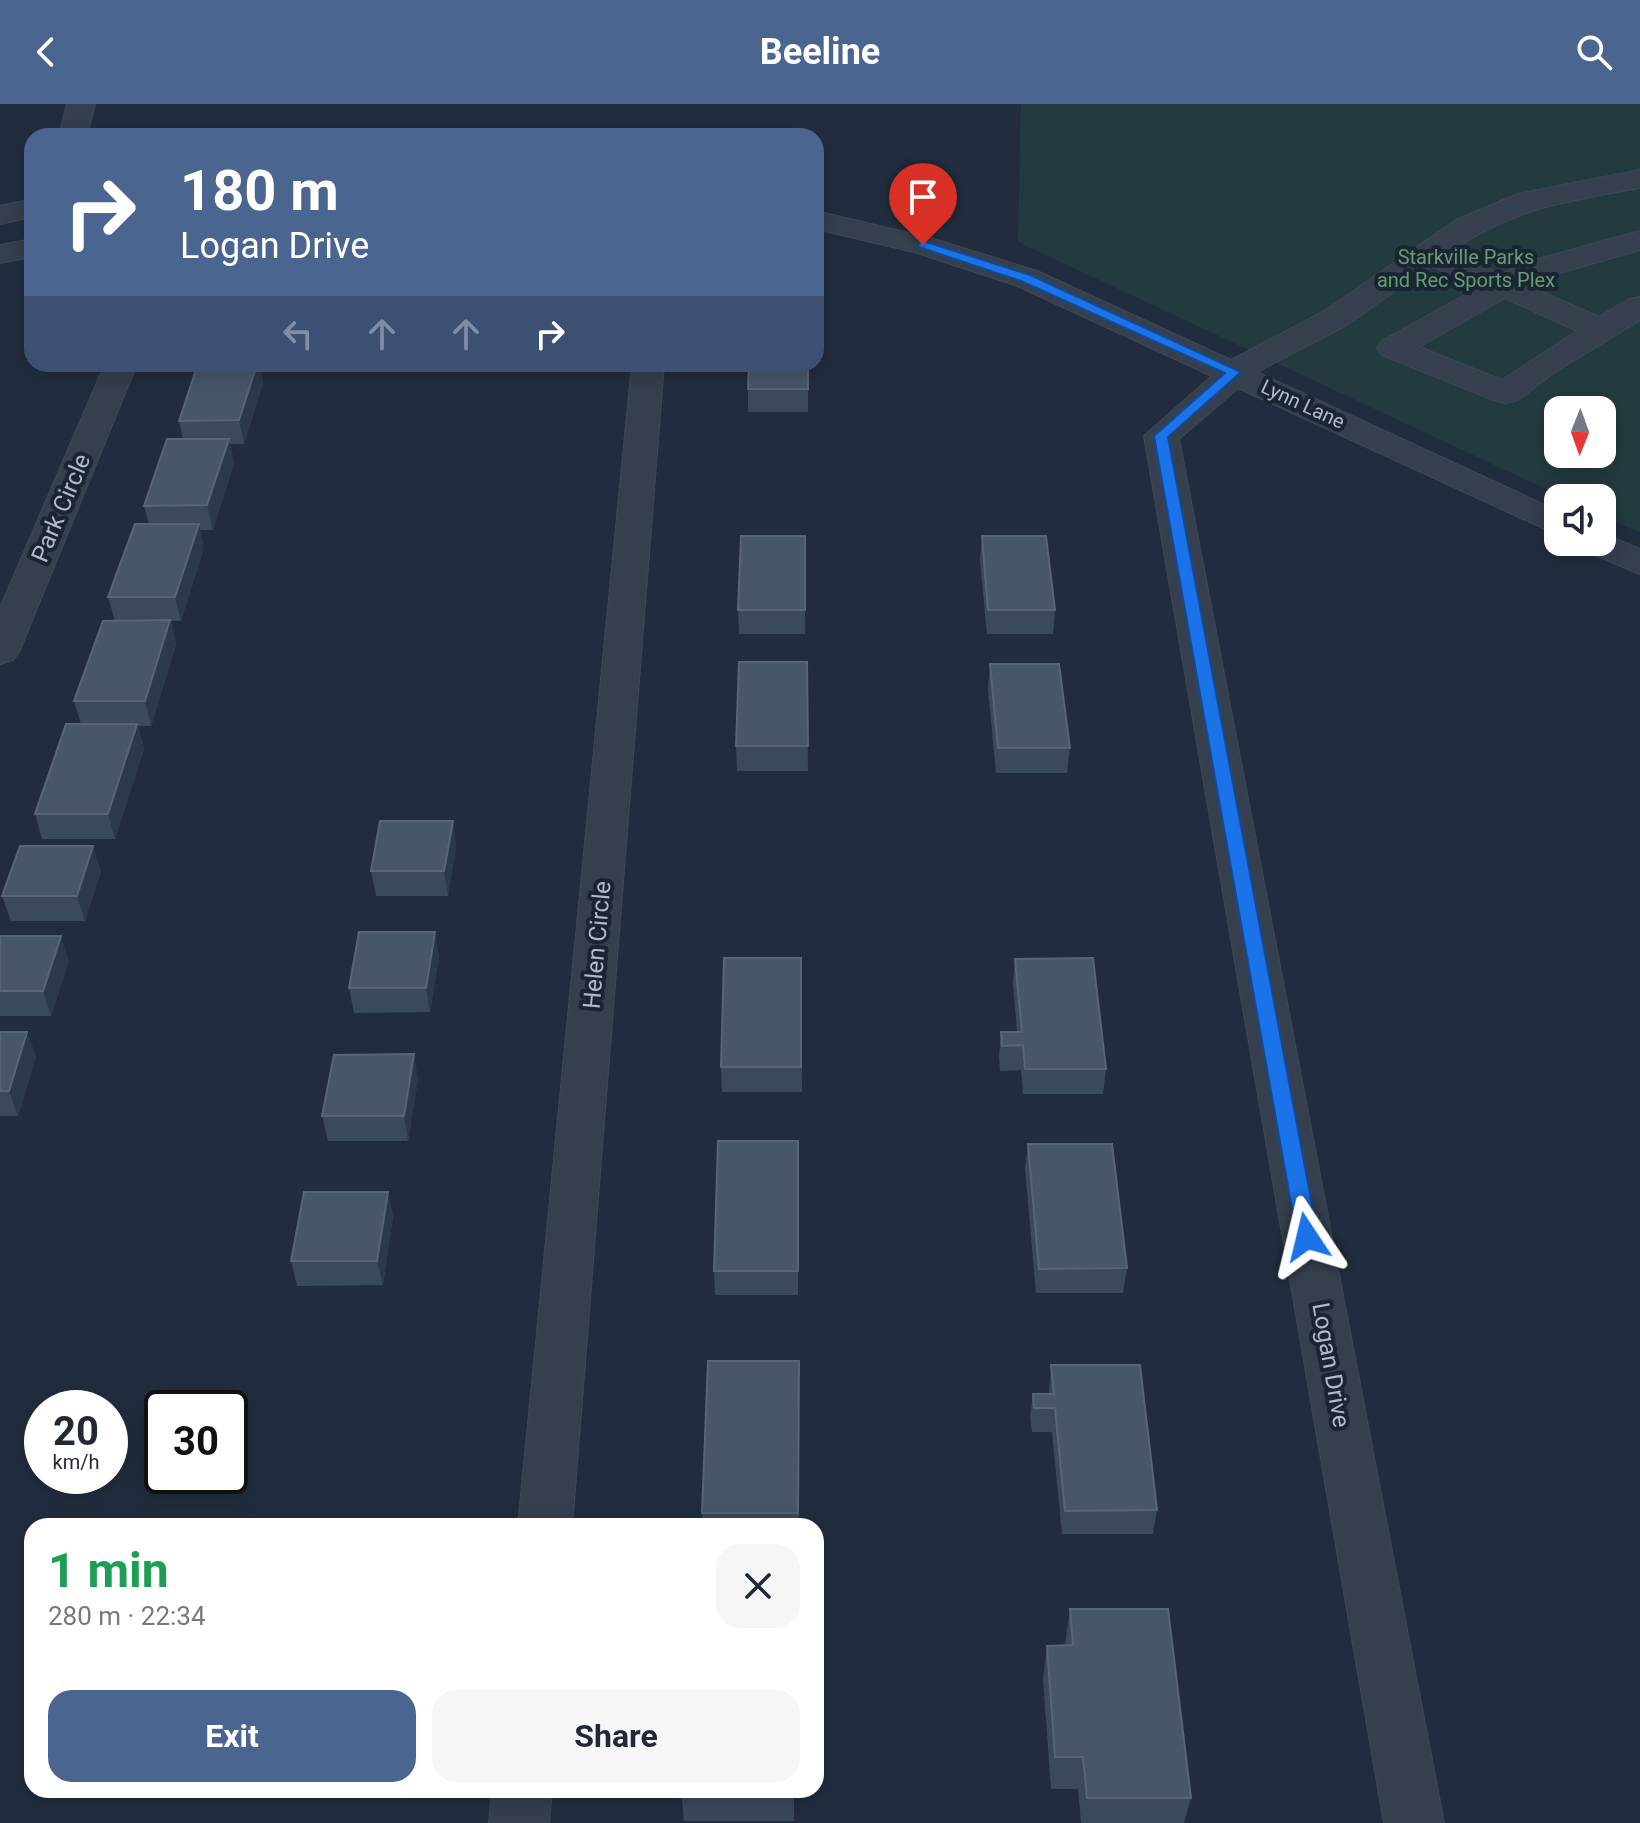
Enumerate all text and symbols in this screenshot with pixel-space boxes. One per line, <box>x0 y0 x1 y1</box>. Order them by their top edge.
icon: back <box>24 30 68 74</box>
icon: search <box>1572 30 1616 74</box>
text: Beeline <box>760 31 880 73</box>
text: 180 m <box>180 158 339 224</box>
icon: right <box>48 160 152 264</box>
pin <box>889 163 957 245</box>
icon: arrive <box>901 175 945 219</box>
text: Logan Drive <box>180 225 369 267</box>
park label: Starkville Parks and Rec Sports Plex <box>1377 245 1555 292</box>
icon: left <box>276 312 320 356</box>
icon: ahead <box>360 312 404 356</box>
icon: ahead <box>444 312 488 356</box>
icon: right <box>528 312 572 356</box>
street label: Lynn Lane <box>1257 374 1349 434</box>
north arrow <box>1544 396 1616 468</box>
map controls <box>1544 396 1616 556</box>
street label: Park Circle <box>26 450 96 566</box>
button: sound <box>1544 484 1616 556</box>
street label: Helen Circle <box>577 880 617 1010</box>
position arrow <box>1265 1195 1349 1279</box>
street label: Logan Drive <box>1306 1300 1356 1430</box>
speed limit sign: 30 <box>144 1390 248 1494</box>
text: 20 <box>53 1408 99 1455</box>
text: km/h <box>53 1450 99 1474</box>
text: 1 min <box>48 1542 169 1599</box>
button: close <box>716 1544 800 1628</box>
text: 280 m · 22:34 <box>48 1601 206 1631</box>
button: Exit <box>48 1690 416 1782</box>
button: Share <box>432 1690 800 1782</box>

